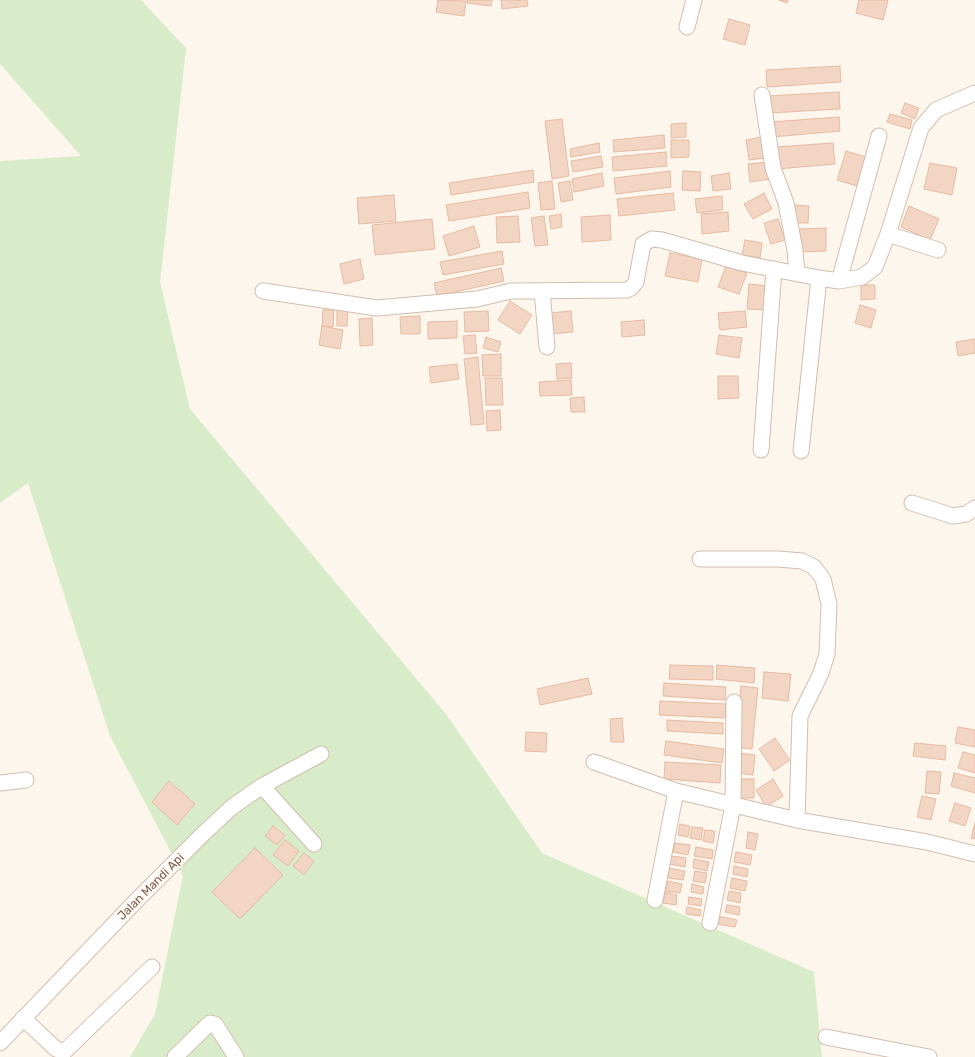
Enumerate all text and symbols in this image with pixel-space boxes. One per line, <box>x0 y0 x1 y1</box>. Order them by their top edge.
street label: Jalan Mandi Api <box>115 851 187 923</box>

